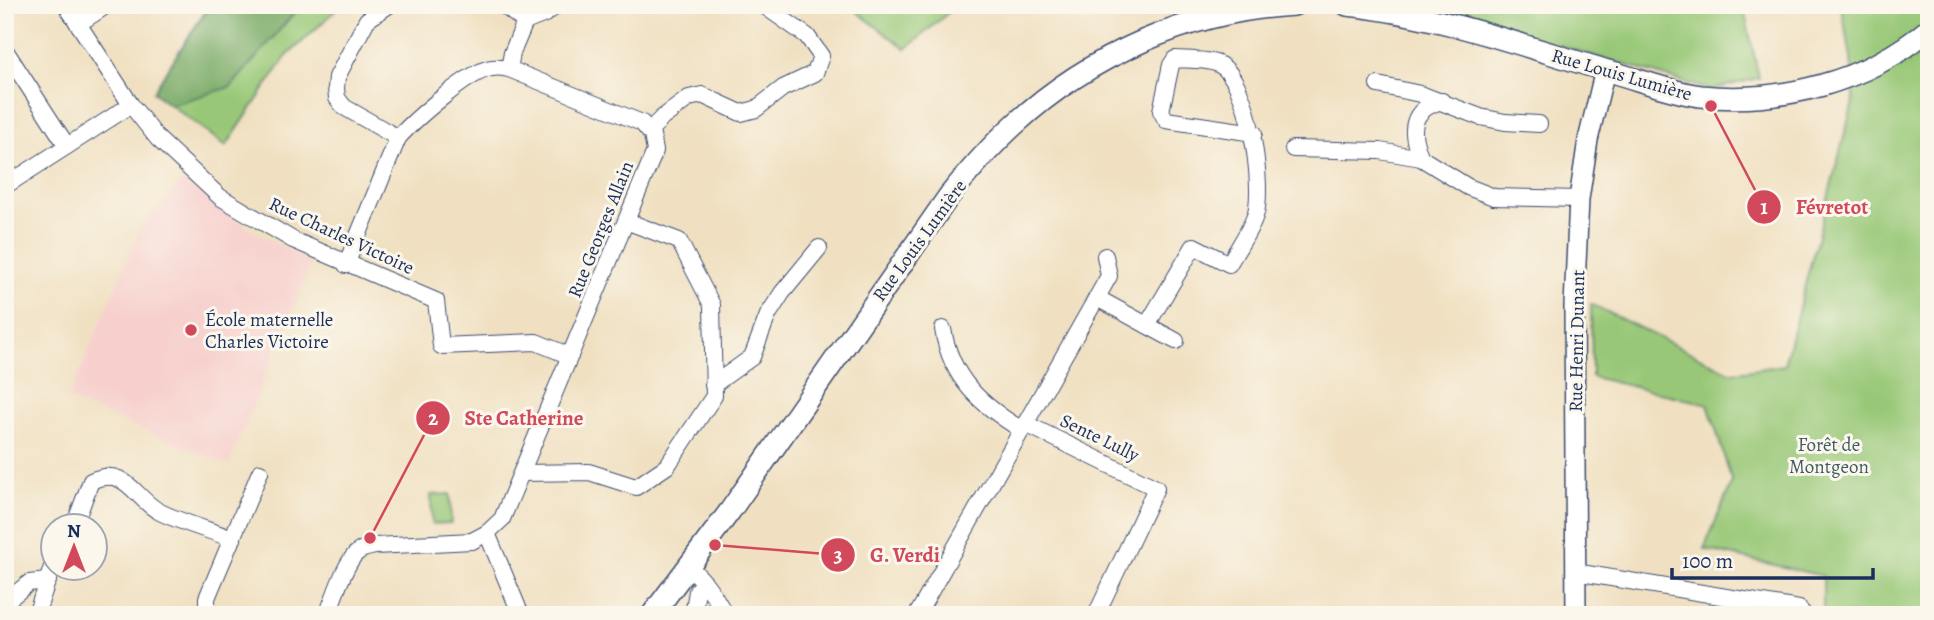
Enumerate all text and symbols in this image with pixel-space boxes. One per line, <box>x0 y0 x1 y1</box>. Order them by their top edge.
street label: Rue Louis Lumière <box>1548 42 1695 107</box>
street label: Rue Georges Allain <box>562 157 640 302</box>
street label: Rue Louis Lumière <box>867 174 973 307</box>
callout: Févretot <box>1747 186 1882 228</box>
street label: Rue Charles Victoire <box>265 191 418 281</box>
text: 1 <box>1760 193 1768 221</box>
text: Févretot <box>1796 193 1868 221</box>
street label: Rue Henri Dunant <box>1563 270 1591 412</box>
place label: École maternelle Charles Victoire <box>205 307 333 355</box>
marker: École maternelle Charles Victoire <box>183 322 199 338</box>
callout: Ste Catherine <box>416 397 598 439</box>
text: 2 <box>428 404 438 432</box>
text: Ste Catherine <box>464 404 584 432</box>
street label: Sente Lully <box>1056 408 1144 468</box>
park label: Forêt de Montgeon <box>1789 432 1869 480</box>
north arrow <box>38 512 108 582</box>
text: N <box>67 518 81 544</box>
callout: G. Verdi <box>820 534 954 576</box>
scale bar <box>1672 536 1873 580</box>
text: 3 <box>833 541 843 569</box>
text: G. Verdi <box>870 541 940 569</box>
text: 100 m <box>1682 547 1733 575</box>

